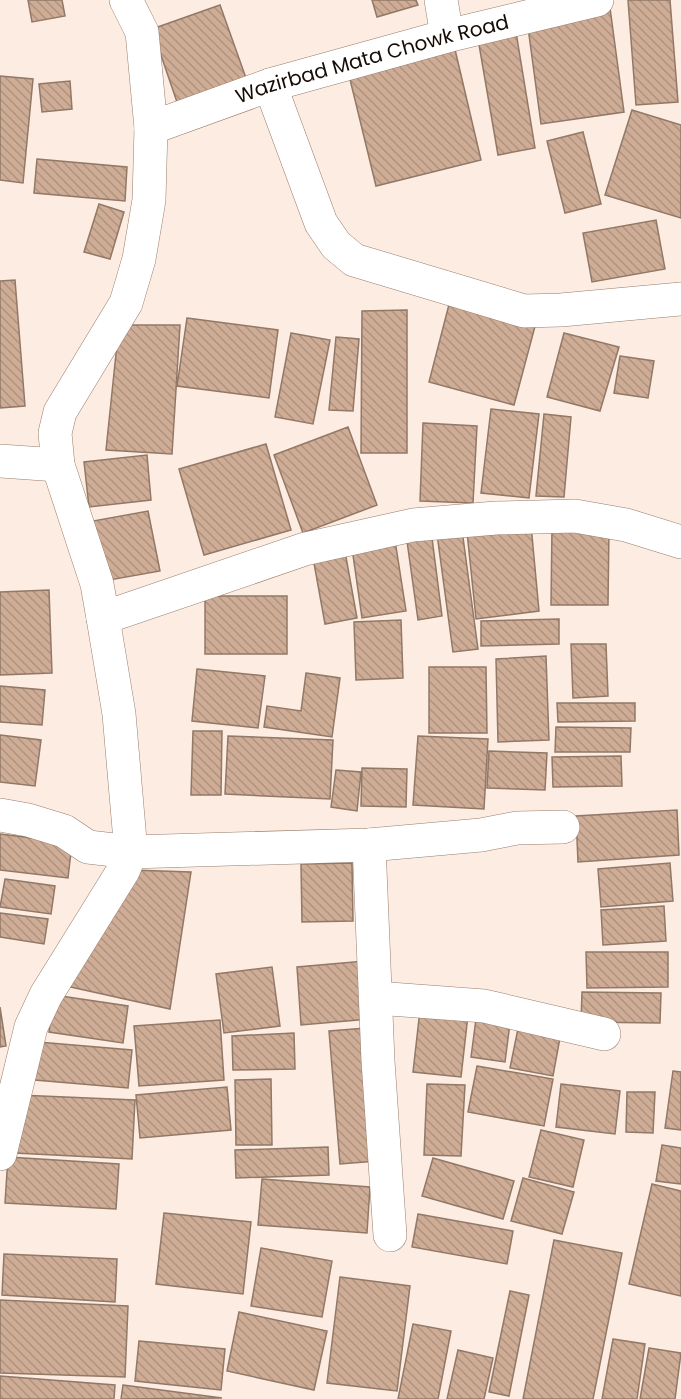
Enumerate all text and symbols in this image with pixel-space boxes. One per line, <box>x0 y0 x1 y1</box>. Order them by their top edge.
street label: Wazirbad Mata Chowk Road <box>232 8 512 110</box>

